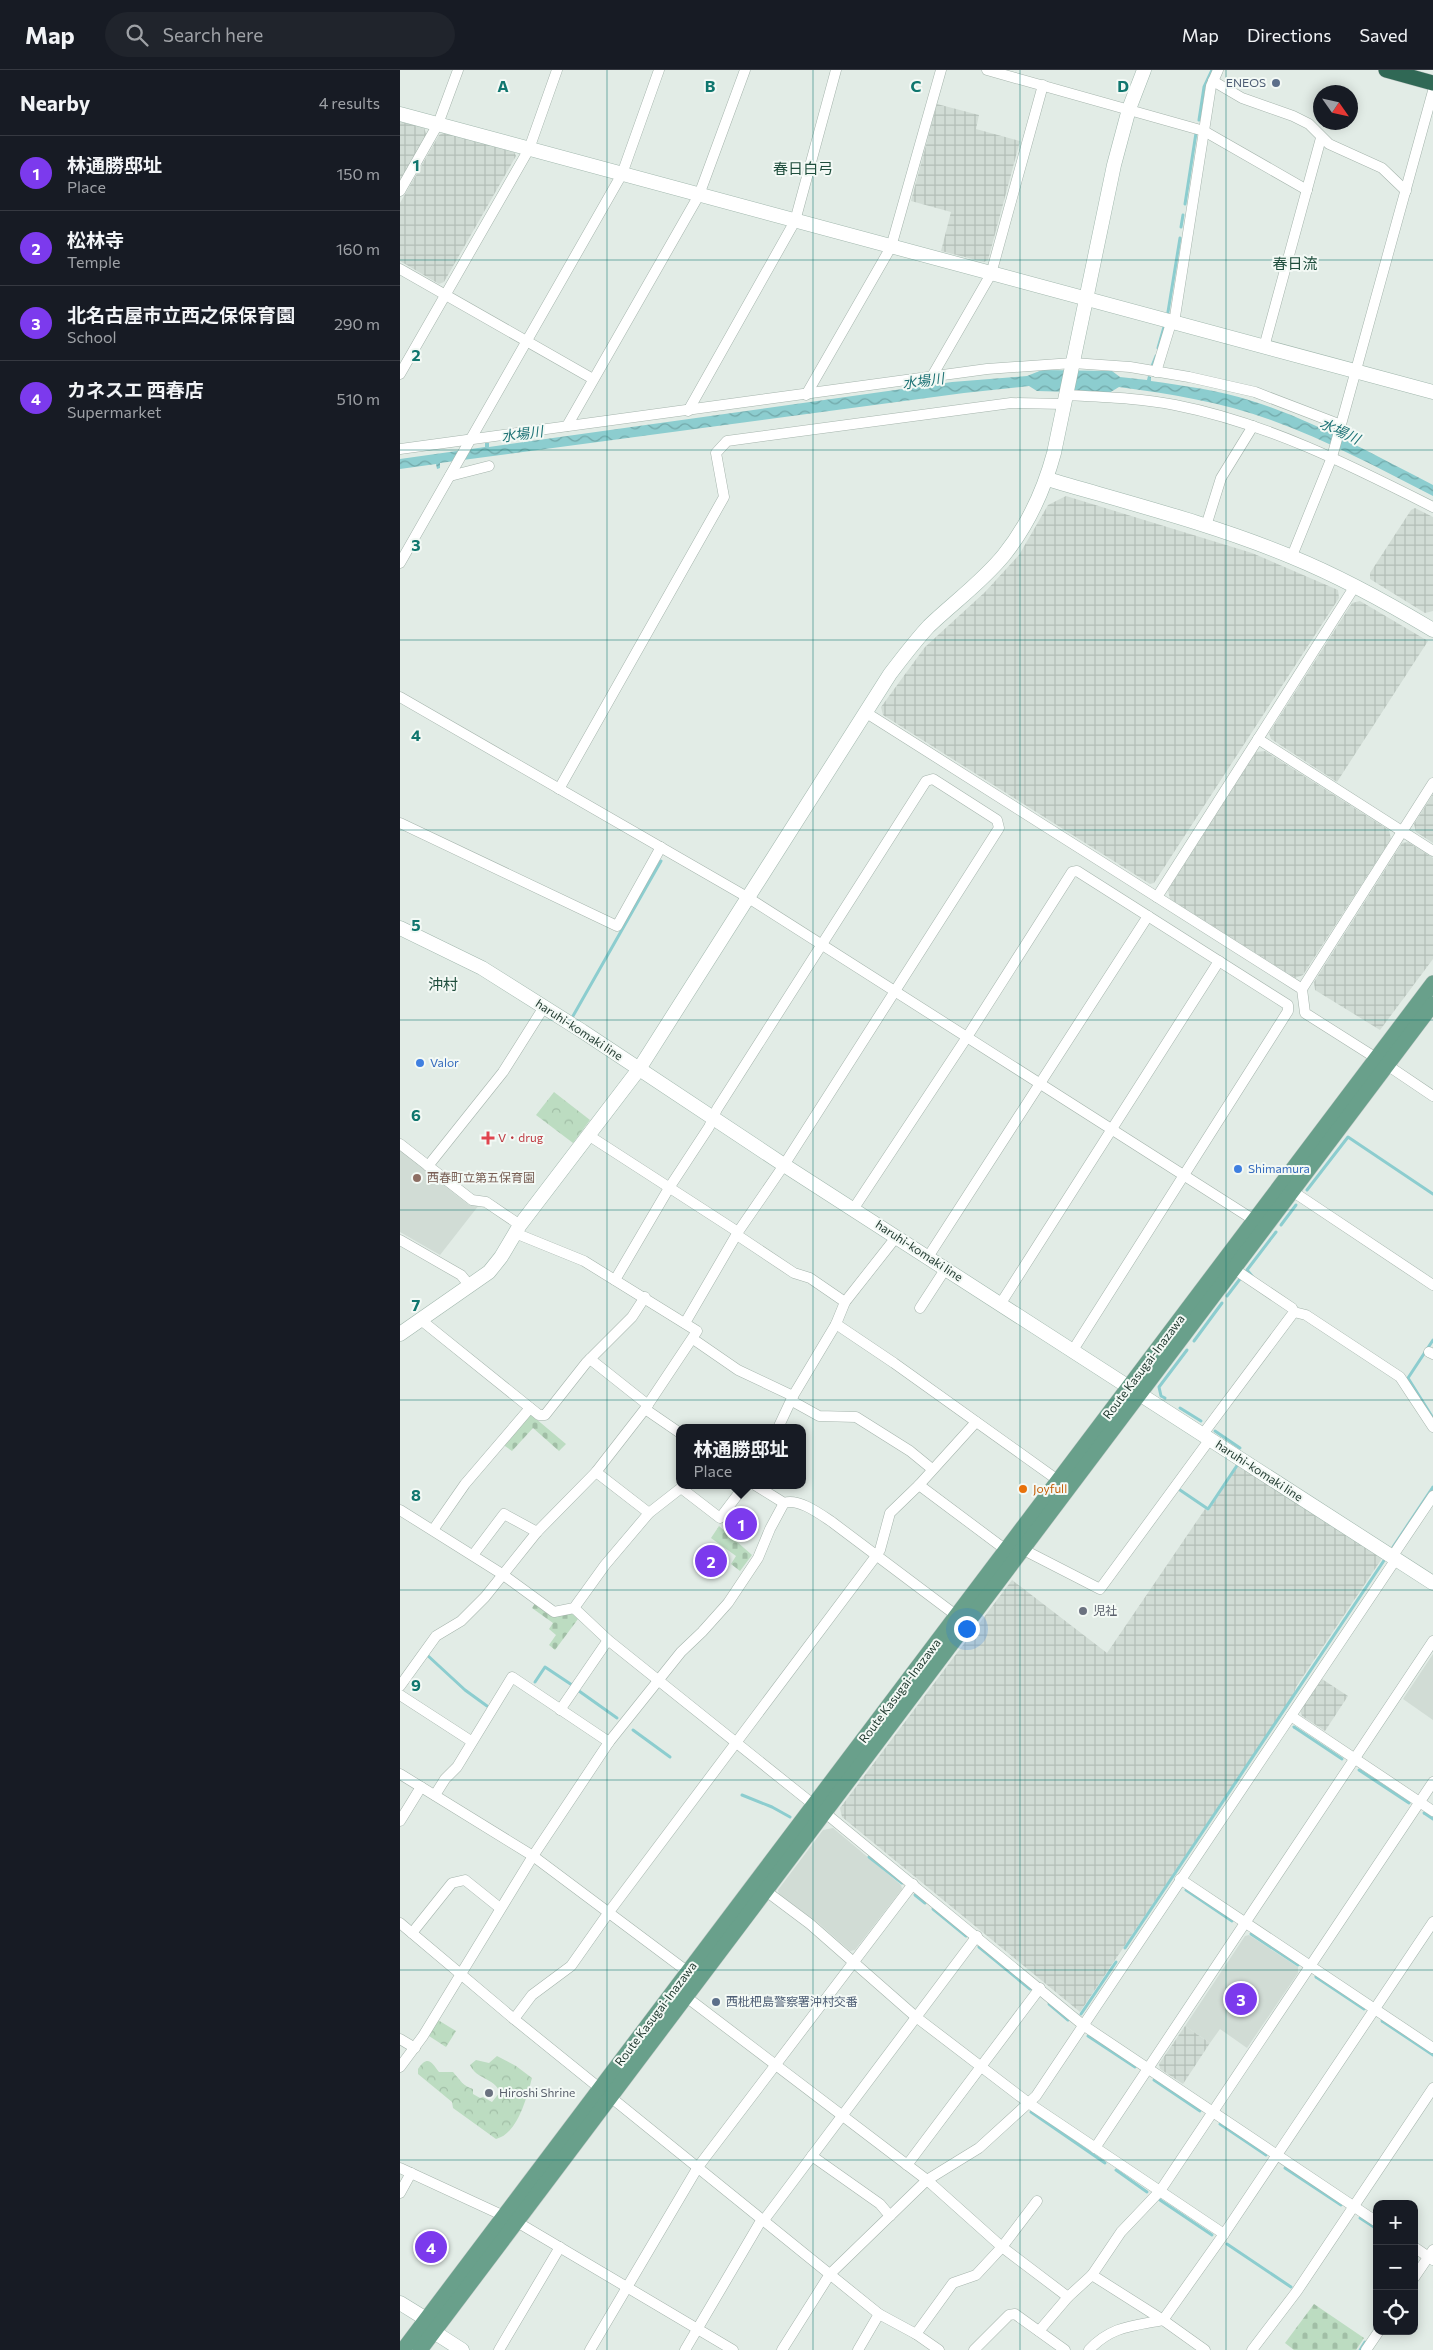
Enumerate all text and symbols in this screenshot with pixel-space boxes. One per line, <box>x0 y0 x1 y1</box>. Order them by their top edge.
search box <box>105 12 455 57</box>
text: Map <box>25 20 75 49</box>
icon: search <box>123 21 151 49</box>
text: Search here <box>163 23 263 46</box>
text: Map <box>1182 24 1219 46</box>
text: Directions <box>1247 24 1331 46</box>
text: Saved <box>1359 24 1408 46</box>
place label: ENEOS <box>1226 75 1266 89</box>
text: A <box>497 76 509 95</box>
text: B <box>705 76 716 95</box>
text: C <box>911 76 922 95</box>
text: D <box>1117 76 1129 95</box>
marker: ENEOS <box>1270 77 1282 89</box>
north arrow <box>1313 85 1358 130</box>
text: Nearby <box>20 90 90 115</box>
text: 4 results <box>319 93 380 112</box>
text: 林通勝邸址 <box>67 153 162 176</box>
text: 1 <box>412 155 420 174</box>
district label: 春日白弓 <box>773 159 833 177</box>
text: 1 <box>32 164 40 183</box>
text: 150 m <box>337 164 380 183</box>
text: Place <box>67 177 106 196</box>
text: 松林寺 <box>67 228 124 251</box>
text: 2 <box>31 239 41 258</box>
text: 160 m <box>336 239 380 258</box>
text: Temple <box>67 252 120 271</box>
district label: 春日流 <box>1272 254 1318 272</box>
text: 北名古屋市立西之保保育園 <box>67 303 295 326</box>
text: 3 <box>31 314 41 333</box>
text: 290 m <box>334 314 380 333</box>
text: School <box>67 327 117 346</box>
text: 2 <box>411 345 421 364</box>
water label: 水場川 <box>901 369 947 392</box>
text: カネスエ 西春店 <box>67 378 204 401</box>
text: 4 <box>31 389 41 408</box>
text: 510 m <box>337 389 380 408</box>
text: Supermarket <box>67 402 162 421</box>
water label: 水場川 <box>1318 414 1365 448</box>
water label: 水場川 <box>500 422 546 445</box>
text: 3 <box>411 535 421 554</box>
text: 4 <box>411 725 421 744</box>
text: 5 <box>411 915 421 934</box>
district label: 沖村 <box>428 975 458 993</box>
street label: haruhi-komaki line <box>533 996 626 1063</box>
place label: Valor <box>430 1055 459 1069</box>
marker: Valor <box>414 1057 426 1069</box>
text: 6 <box>411 1105 421 1124</box>
place label: V・drug <box>498 1130 544 1144</box>
marker: V・drug <box>482 1132 494 1144</box>
place label: Shimamura <box>1248 1161 1310 1175</box>
marker: Shimamura <box>1232 1163 1244 1175</box>
place label: 西春町立第五保育園 <box>427 1170 535 1184</box>
marker: 西春町立第五保育園 <box>411 1172 423 1184</box>
street label: haruhi-komaki line <box>873 1217 966 1284</box>
text: 7 <box>412 1295 421 1314</box>
street label: Route Kasugai-Inazawa <box>1099 1312 1187 1421</box>
popup <box>676 1424 806 1489</box>
text: 林通勝邸址 <box>693 1437 789 1460</box>
street label: haruhi-komaki line <box>1213 1437 1306 1504</box>
text: Place <box>693 1461 732 1480</box>
place label: Joyfull <box>1033 1481 1067 1496</box>
marker: Joyfull <box>1017 1483 1029 1495</box>
text: 8 <box>411 1485 421 1504</box>
pin: 1 <box>725 1505 757 1543</box>
pin: 2 <box>695 1542 727 1580</box>
place label: 児社 <box>1093 1603 1117 1617</box>
marker: 児社 <box>1077 1605 1089 1617</box>
your location <box>954 1616 980 1642</box>
street label: Route Kasugai-Inazawa <box>855 1636 943 1745</box>
text: 9 <box>411 1675 421 1694</box>
street label: Route Kasugai-Inazawa <box>611 1959 699 2068</box>
pin: 3 <box>1225 1980 1257 2018</box>
place label: 西枇杷島警察署沖村交番 <box>726 1994 858 2008</box>
marker: 西枇杷島警察署沖村交番 <box>710 1996 722 2008</box>
place label: Hiroshi Shrine <box>499 2085 575 2099</box>
marker: Hiroshi Shrine <box>483 2087 495 2099</box>
map controls <box>1373 2200 1418 2335</box>
button: + <box>1373 2200 1418 2245</box>
pin: 4 <box>415 2228 447 2266</box>
button: − <box>1373 2245 1418 2290</box>
button: locate <box>1373 2290 1418 2335</box>

